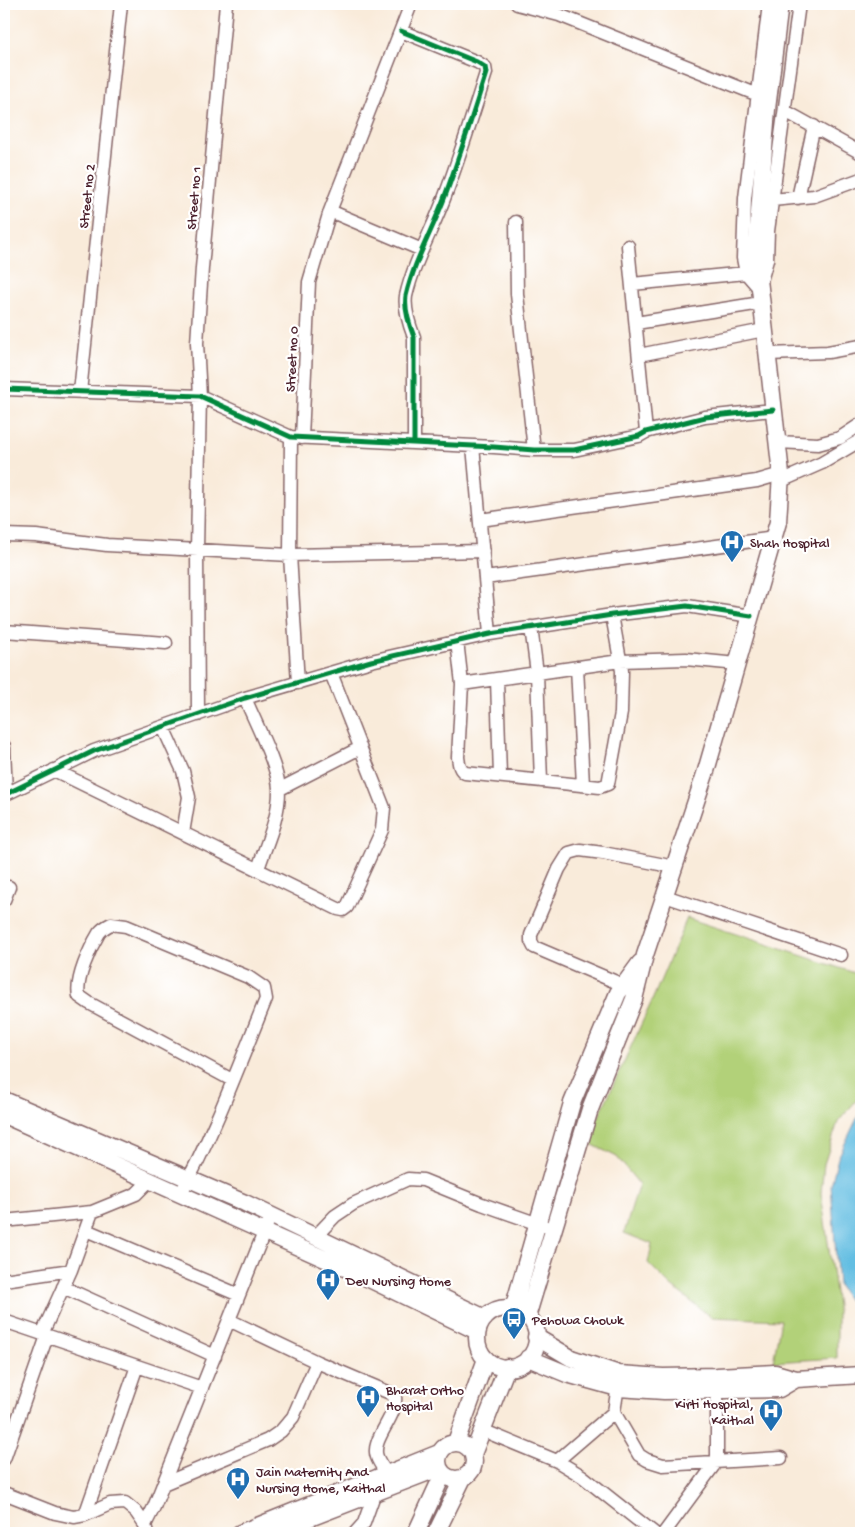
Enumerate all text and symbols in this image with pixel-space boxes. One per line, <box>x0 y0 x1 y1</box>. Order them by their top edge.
street label: Street no 2 <box>77 163 100 229</box>
street label: Street no 1 <box>184 166 207 231</box>
street label: Street no 0 <box>283 326 304 392</box>
hospital icon: Shah Hospital <box>719 529 745 563</box>
place label: Shah Hospital <box>750 536 830 553</box>
hospital icon: Dev Nursing Home <box>315 1267 341 1301</box>
place label: Dev Nursing Home <box>345 1274 452 1291</box>
bus stop icon: Pehowa Chowk <box>501 1306 527 1340</box>
place label: Pehowa Chowk <box>531 1313 625 1330</box>
place label: Bharat Ortho Hospital <box>385 1383 464 1416</box>
hospital icon: Bharat Ortho Hospital <box>355 1384 381 1418</box>
place label: Kirti Hospital, Kaithal <box>675 1397 754 1430</box>
hospital icon: Kirti Hospital, Kaithal <box>758 1398 784 1432</box>
place label: Jain Maternity And Nursing Home, Kaithal <box>256 1465 386 1498</box>
hospital icon: Jain Maternity And Nursing Home, Kaithal <box>225 1466 251 1500</box>

